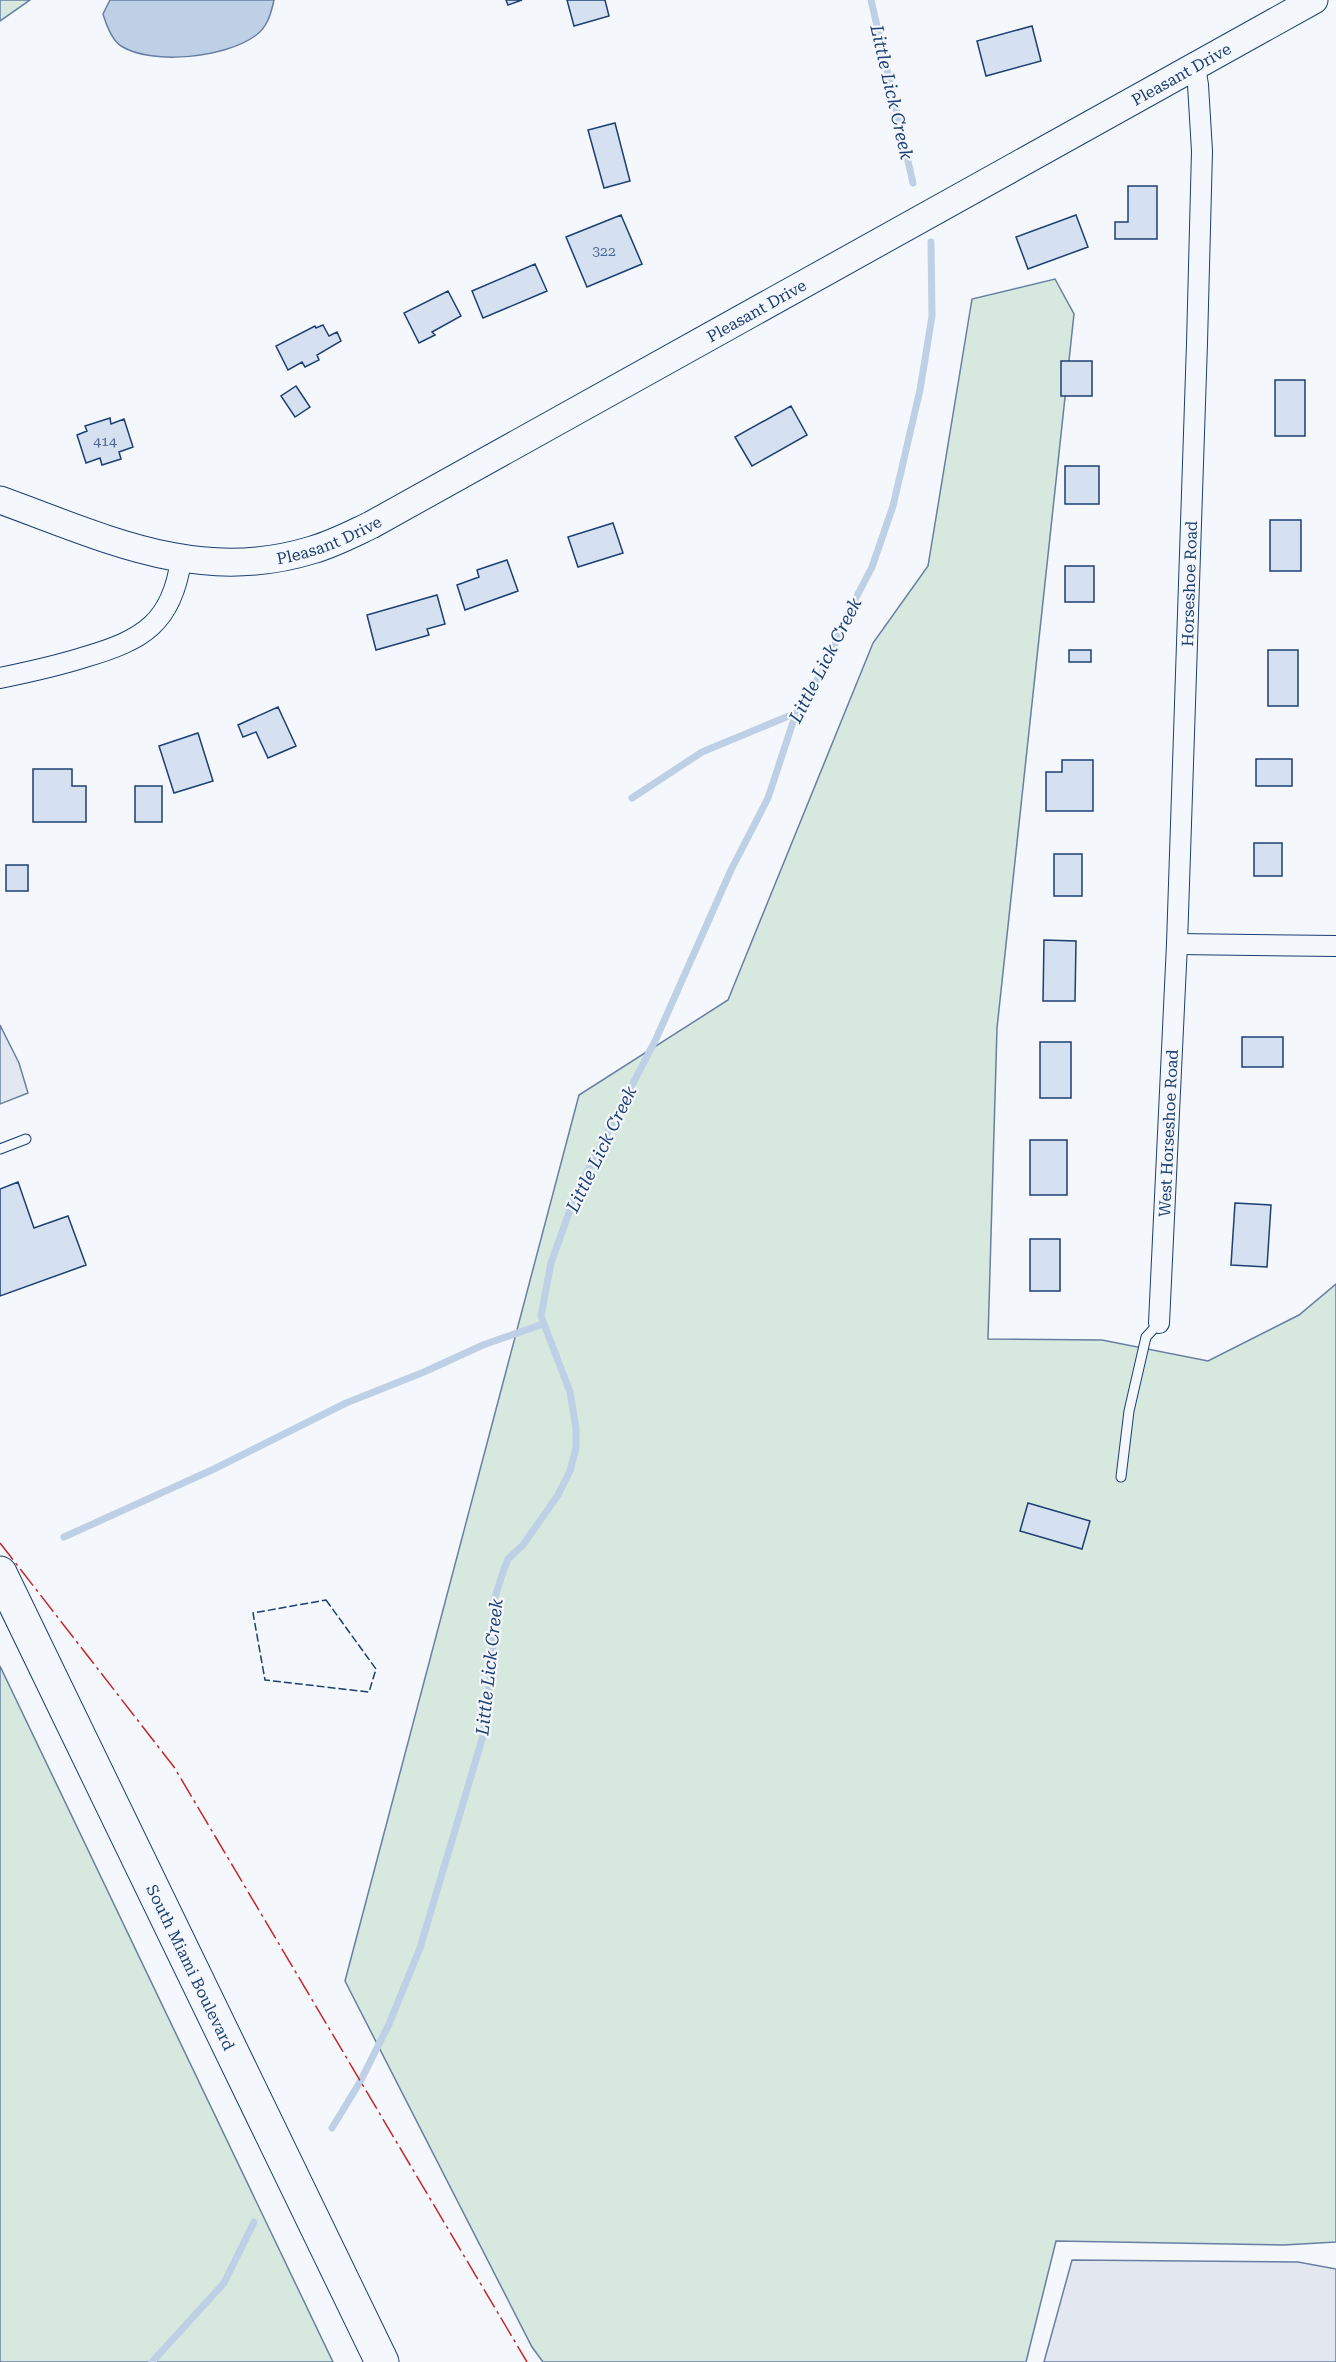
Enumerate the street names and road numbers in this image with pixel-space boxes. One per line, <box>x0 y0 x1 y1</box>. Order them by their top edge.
street label: Pleasant Drive <box>1128 39 1234 109</box>
street label: Pleasant Drive <box>703 275 810 346</box>
street label: Pleasant Drive <box>275 512 385 568</box>
street label: Horseshoe Road <box>1177 520 1201 647</box>
street label: West Horseshoe Road <box>1155 1049 1181 1218</box>
street label: South Miami Boulevard <box>143 1881 239 2053</box>

